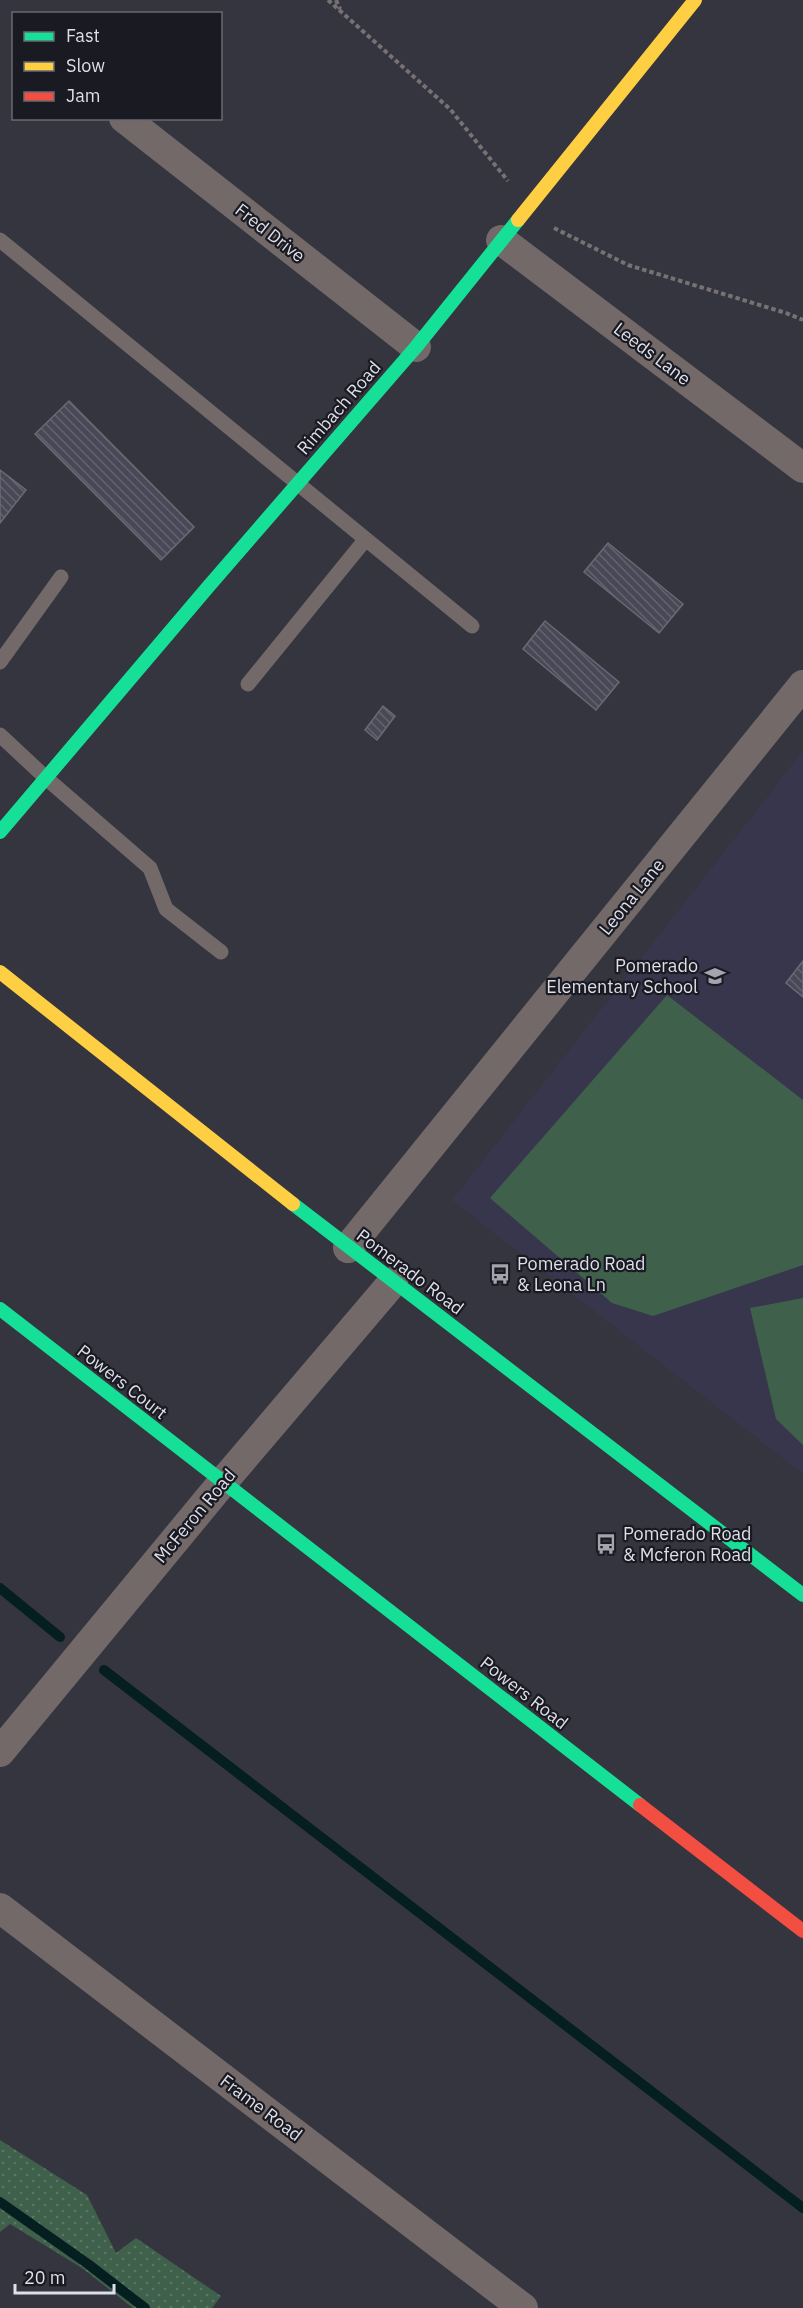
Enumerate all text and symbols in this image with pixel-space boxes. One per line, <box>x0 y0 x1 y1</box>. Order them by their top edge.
legend <box>12 12 222 120</box>
text: Fast <box>66 24 100 47</box>
text: Slow <box>66 54 105 77</box>
text: Jam <box>66 84 101 107</box>
street label: Fred Drive <box>231 198 310 267</box>
street label: Leeds Lane <box>609 317 696 390</box>
street label: Rimbach Road <box>292 356 386 459</box>
street label: Leona Lane <box>594 854 669 940</box>
place label: Pomerado Elementary School <box>546 954 698 998</box>
school or university icon: Pomerado Elementary School <box>703 964 727 988</box>
street label: Pomerado Road <box>352 1224 469 1319</box>
place label: Pomerado Road & Leona Ln <box>517 1252 646 1296</box>
bus stop icon: Pomerado Road & Leona Ln <box>488 1262 512 1286</box>
street label: Powers Court <box>73 1339 172 1424</box>
street label: McFeron Road <box>149 1464 241 1567</box>
place label: Pomerado Road & Mcferon Road <box>623 1522 752 1566</box>
bus stop icon: Pomerado Road & Mcferon Road <box>594 1532 618 1556</box>
street label: Powers Road <box>476 1651 573 1734</box>
street label: Frame Road <box>216 2069 307 2146</box>
scale bar <box>15 2257 114 2295</box>
text: 20 m <box>24 2266 66 2289</box>

